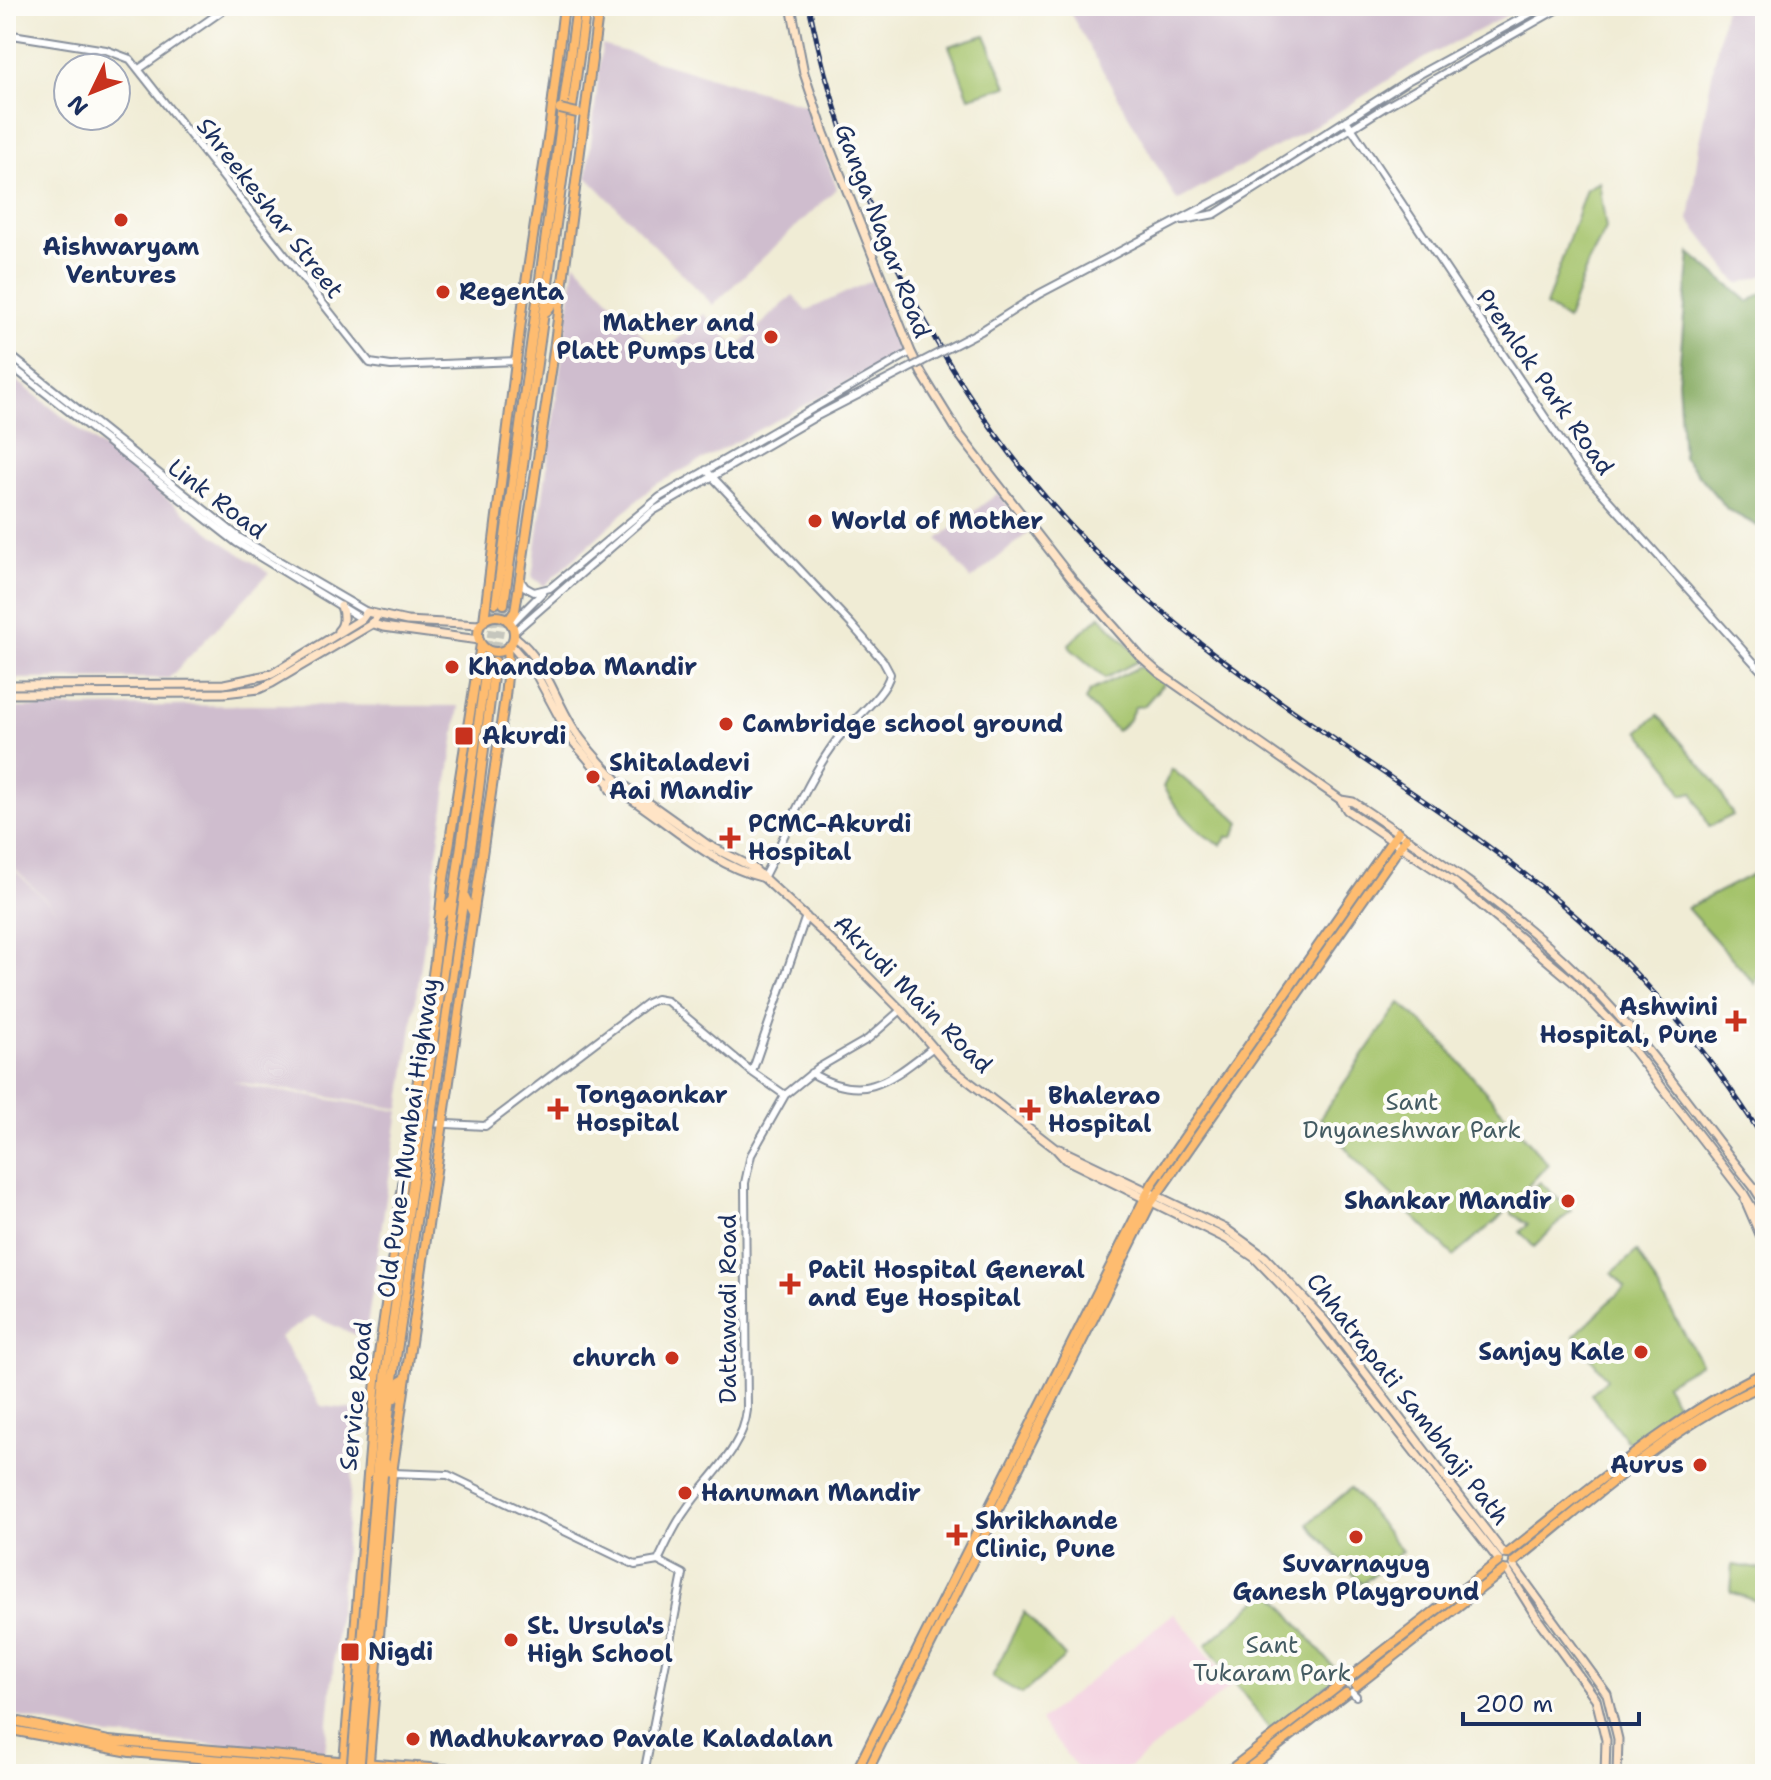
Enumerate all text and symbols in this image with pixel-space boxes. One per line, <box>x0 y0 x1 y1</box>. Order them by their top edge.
north arrow <box>52 52 132 132</box>
text: N <box>61 89 94 122</box>
street label: Shreekeshar Street <box>189 111 351 305</box>
street label: Ganga Nagar Road <box>827 119 939 343</box>
marker: Aishwaryam Ventures <box>112 211 130 229</box>
place label: Aishwaryam Ventures <box>43 231 200 291</box>
place label: Regenta <box>459 276 565 308</box>
street label: Premlok Park Road <box>1469 282 1621 482</box>
marker: Regenta <box>434 283 452 301</box>
place label: Mather and Platt Pumps Ltd <box>556 307 755 367</box>
marker: Mather and Platt Pumps Ltd <box>762 328 780 346</box>
street label: Link Road <box>161 451 273 547</box>
place label: World of Mother <box>831 505 1043 537</box>
marker: World of Mother <box>806 512 824 530</box>
place label: Khandoba Mandir <box>468 651 697 683</box>
marker: Khandoba Mandir <box>443 658 461 676</box>
place label: Cambridge school ground <box>742 708 1063 740</box>
marker: Cambridge school ground <box>717 715 735 733</box>
place label: Akurdi <box>482 720 567 752</box>
marker: Akurdi <box>453 725 475 747</box>
place label: Shitaladevi Aai Mandir <box>609 747 753 807</box>
marker: Shitaladevi Aai Mandir <box>584 768 602 786</box>
place label: PCMC-Akurdi Hospital <box>748 808 912 868</box>
marker: PCMC-Akurdi Hospital <box>719 827 741 849</box>
street label: Akrudi Main Road <box>827 908 999 1080</box>
street label: Old Pune–Mumbai Highway <box>370 976 446 1300</box>
place label: Ashwini Hospital, Pune <box>1539 991 1718 1051</box>
marker: Ashwini Hospital, Pune <box>1725 1010 1747 1032</box>
place label: Tongaonkar Hospital <box>576 1079 728 1139</box>
place label: Bhalerao Hospital <box>1048 1080 1161 1140</box>
park label: Sant Dnyaneshwar Park <box>1303 1086 1521 1146</box>
marker: Tongaonkar Hospital <box>547 1098 569 1120</box>
marker: Bhalerao Hospital <box>1019 1099 1041 1121</box>
place label: Shankar Mandir <box>1344 1185 1552 1217</box>
marker: Shankar Mandir <box>1559 1192 1577 1210</box>
street label: Dattawadi Road <box>712 1214 744 1404</box>
place label: Patil Hospital General and Eye Hospital <box>808 1254 1085 1314</box>
street label: Chhatrapati Sambhaji Path <box>1299 1266 1517 1532</box>
marker: Patil Hospital General and Eye Hospital <box>779 1273 801 1295</box>
street label: Service Road <box>332 1320 380 1472</box>
place label: Sanjay Kale <box>1478 1336 1625 1368</box>
place label: church <box>572 1342 656 1374</box>
marker: Sanjay Kale <box>1632 1343 1650 1361</box>
marker: church <box>663 1349 681 1367</box>
place label: Aurus <box>1610 1449 1684 1481</box>
marker: Aurus <box>1691 1456 1709 1474</box>
place label: Hanuman Mandir <box>701 1477 921 1509</box>
marker: Hanuman Mandir <box>676 1484 694 1502</box>
place label: Shrikhande Clinic, Pune <box>975 1505 1118 1565</box>
marker: Shrikhande Clinic, Pune <box>946 1524 968 1546</box>
marker: Suvarnayug Ganesh Playground <box>1347 1528 1365 1546</box>
place label: Suvarnayug Ganesh Playground <box>1232 1548 1480 1608</box>
place label: St. Ursula's High School <box>527 1610 673 1670</box>
park label: Sant Tukaram Park <box>1193 1629 1351 1689</box>
marker: St. Ursula's High School <box>502 1631 520 1649</box>
place label: Nigdi <box>368 1636 433 1668</box>
marker: Nigdi <box>339 1641 361 1663</box>
scale bar <box>1463 1676 1639 1726</box>
text: 200 m <box>1475 1688 1553 1720</box>
place label: Madhukarrao Pavale Kaladalan <box>429 1723 833 1755</box>
marker: Madhukarrao Pavale Kaladalan <box>404 1730 422 1748</box>

